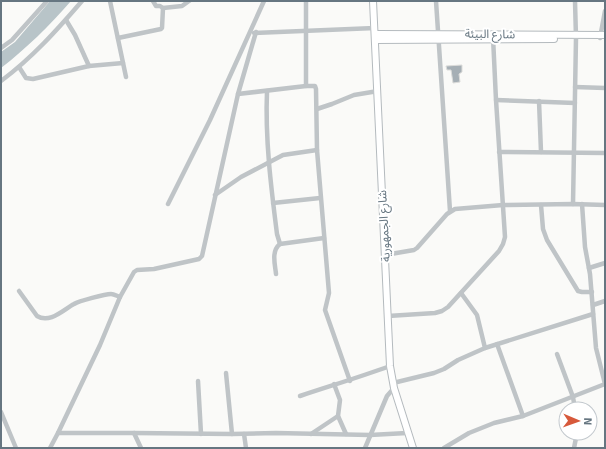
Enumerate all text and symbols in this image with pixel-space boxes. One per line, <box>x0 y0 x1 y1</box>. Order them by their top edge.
street label: شارع البيئة <box>465 27 515 43</box>
street label: شارع الجمهورية <box>375 190 395 262</box>
north arrow <box>558 401 598 441</box>
text: N <box>581 417 594 425</box>

